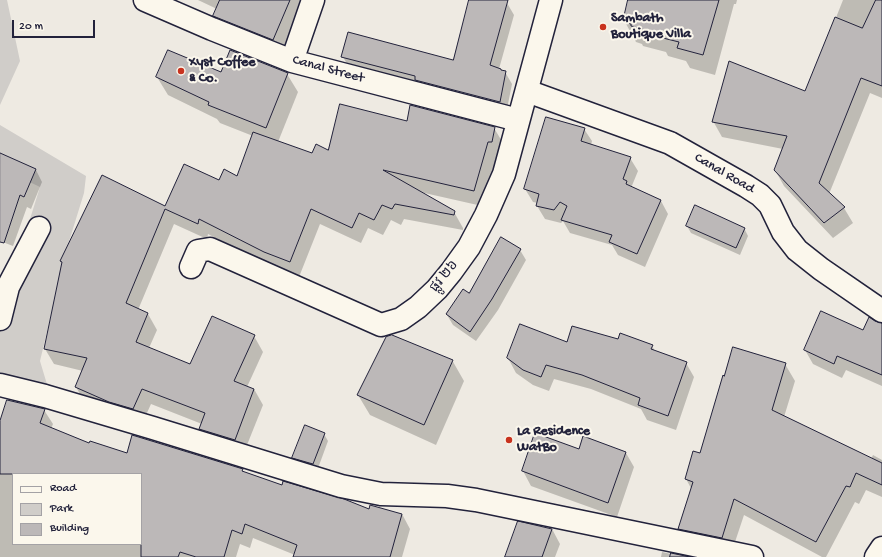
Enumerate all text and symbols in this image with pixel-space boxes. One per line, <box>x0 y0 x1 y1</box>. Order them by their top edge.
place label: Sambath Boutique Villa <box>611 11 691 44</box>
scale bar <box>14 12 97 38</box>
text: 20 m <box>19 20 43 34</box>
marker: Sambath Boutique Villa <box>598 22 608 32</box>
street label: Canal Street <box>290 52 366 88</box>
place label: Xyst Coffee & Co. <box>189 55 255 88</box>
marker: Xyst Coffee & Co. <box>176 66 186 76</box>
street label: Canal Road <box>691 150 757 198</box>
street label: ផ្លូវ ២៦ <box>427 258 463 296</box>
place label: La Residence WatBo <box>517 424 590 456</box>
marker: La Residence WatBo <box>504 435 514 445</box>
legend <box>12 473 142 545</box>
text: Road <box>50 482 76 496</box>
text: Park <box>50 502 73 516</box>
text: Building <box>50 522 89 536</box>

